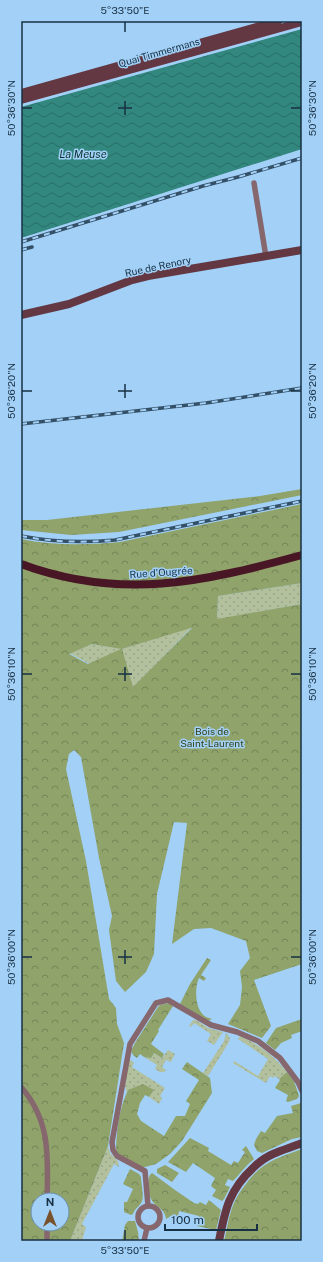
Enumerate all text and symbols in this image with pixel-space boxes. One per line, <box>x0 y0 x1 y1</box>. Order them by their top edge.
text: 5°33'50"E <box>100 4 150 16</box>
street label: Quai Timmermans <box>117 35 201 69</box>
text: 50°36'30"N <box>5 80 17 136</box>
text: 50°36'30"N <box>306 80 318 136</box>
water label: La Meuse <box>59 148 107 160</box>
street label: Rue de Renory <box>124 253 193 279</box>
text: 50°36'20"N <box>5 363 17 419</box>
text: 50°36'20"N <box>306 363 318 419</box>
street label: Rue d'Ougrée <box>129 564 193 580</box>
text: 50°36'10"N <box>5 647 17 701</box>
text: 50°36'10"N <box>306 647 318 701</box>
park label: Bois de Saint-Laurent <box>180 725 244 749</box>
text: 50°36'00"N <box>5 929 17 985</box>
text: 50°36'00"N <box>306 929 318 985</box>
north arrow <box>30 1192 70 1232</box>
text: N <box>46 1196 54 1208</box>
scale bar <box>165 1206 257 1232</box>
text: 100 m <box>171 1213 204 1227</box>
text: 5°33'50"E <box>100 1244 150 1256</box>

